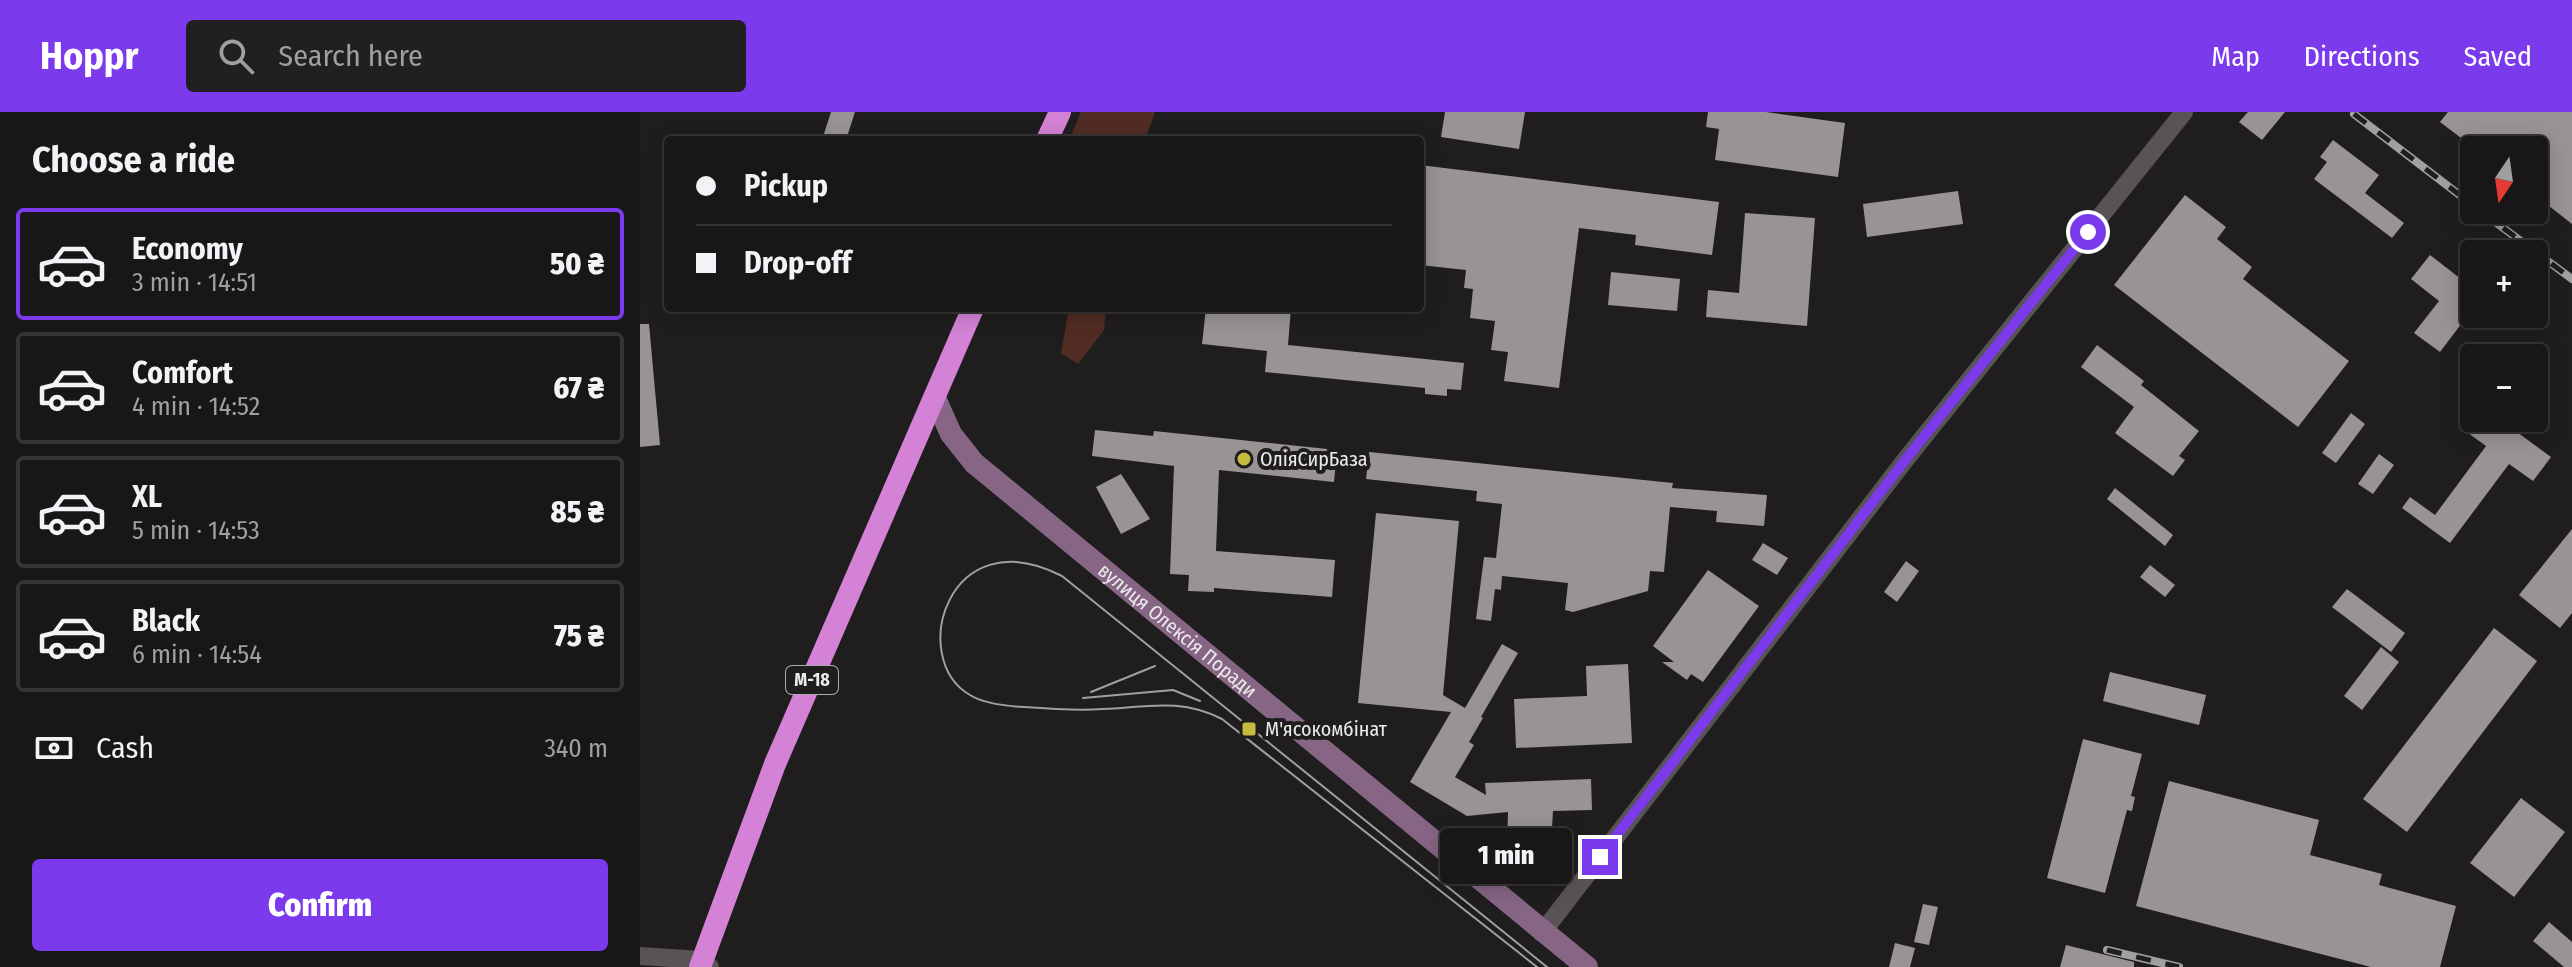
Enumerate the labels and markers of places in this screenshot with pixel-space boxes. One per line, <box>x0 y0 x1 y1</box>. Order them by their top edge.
place label: ОліяСирБаза <box>1260 447 1368 471</box>
marker: ОліяСирБаза <box>1235 450 1253 468</box>
place label: М'ясокомбінат <box>1265 717 1388 741</box>
marker: М'ясокомбінат <box>1240 720 1258 738</box>

